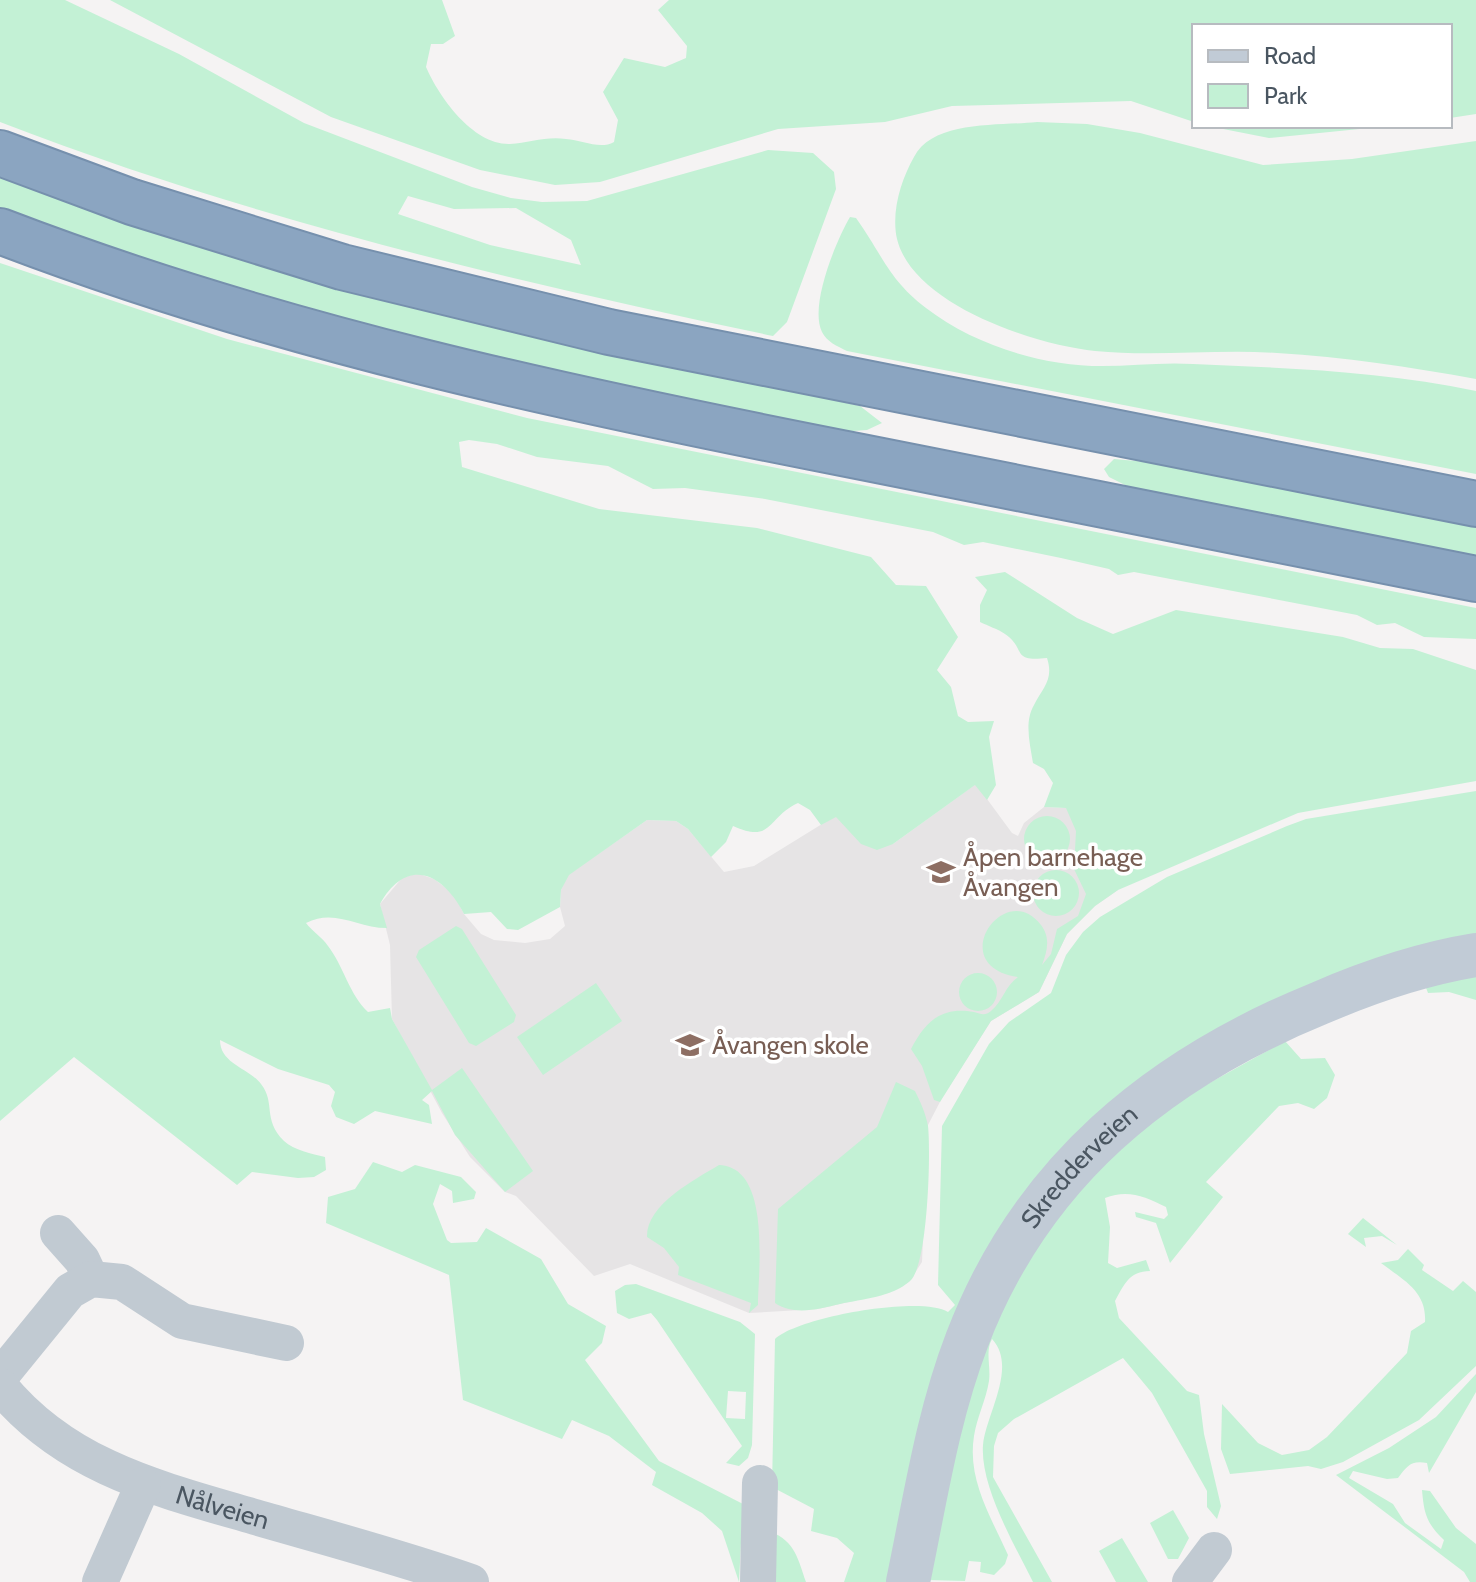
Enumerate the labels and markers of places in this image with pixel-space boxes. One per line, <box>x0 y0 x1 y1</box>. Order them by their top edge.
place label: Åpen barnehage Åvangen <box>963 841 1143 903</box>
school or university icon: Åpen barnehage Åvangen <box>926 857 956 887</box>
place label: Åvangen skole <box>712 1029 869 1061</box>
school or university icon: Åvangen skole <box>675 1030 705 1060</box>

